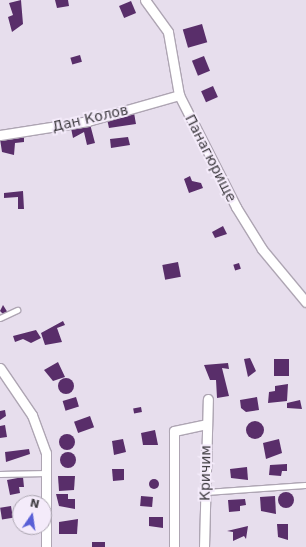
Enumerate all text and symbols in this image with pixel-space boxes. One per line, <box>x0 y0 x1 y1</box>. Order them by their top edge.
street label: Дан Колов <box>50 101 130 135</box>
street label: Панагюрище <box>182 112 240 204</box>
street label: Кричим <box>196 445 214 501</box>
north arrow <box>12 495 52 535</box>
text: N <box>29 496 41 511</box>

